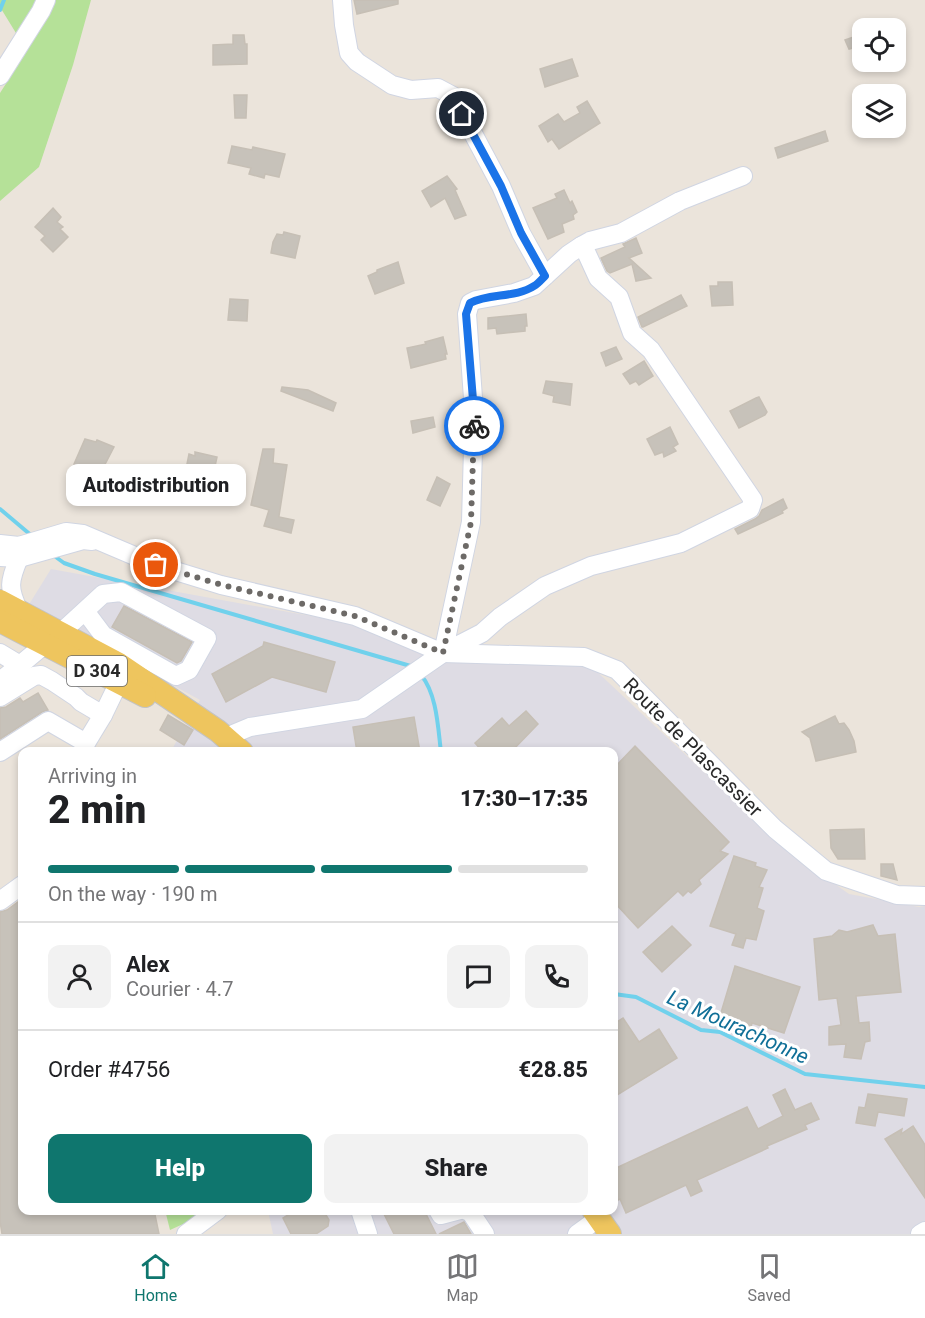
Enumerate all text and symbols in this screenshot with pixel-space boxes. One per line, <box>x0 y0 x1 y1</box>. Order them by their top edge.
map controls <box>852 18 906 138</box>
button: locate <box>852 18 906 72</box>
button: layers <box>852 84 906 138</box>
pin <box>436 88 487 139</box>
icon: home <box>445 97 478 130</box>
courier <box>444 396 504 456</box>
icon: bike <box>458 410 491 443</box>
callout: Autodistribution <box>66 463 246 505</box>
text: Autodistribution <box>83 473 229 497</box>
pin <box>130 539 181 590</box>
icon: bag <box>139 548 172 581</box>
road number: D 304 <box>67 656 127 686</box>
street label: Route de Plascassier <box>619 673 768 822</box>
text: Arriving in <box>48 764 137 788</box>
text: 17:30–17:35 <box>460 786 588 811</box>
text: 2 min <box>48 787 146 833</box>
text: On the way · 190 m <box>48 882 217 906</box>
button: person <box>48 945 111 1008</box>
button: chat <box>447 945 510 1008</box>
button: phone <box>525 945 588 1008</box>
text: Alex <box>126 952 170 977</box>
text: Courier · 4.7 <box>126 977 233 1001</box>
water label: La Mourachonne <box>664 985 813 1069</box>
text: Order #4756 <box>48 1057 170 1082</box>
text: €28.85 <box>519 1057 588 1082</box>
button: Help <box>48 1134 312 1203</box>
button: Share <box>324 1134 588 1203</box>
tab: Home <box>134 1250 177 1305</box>
tab: Map <box>446 1250 479 1305</box>
tab: Saved <box>747 1250 791 1305</box>

